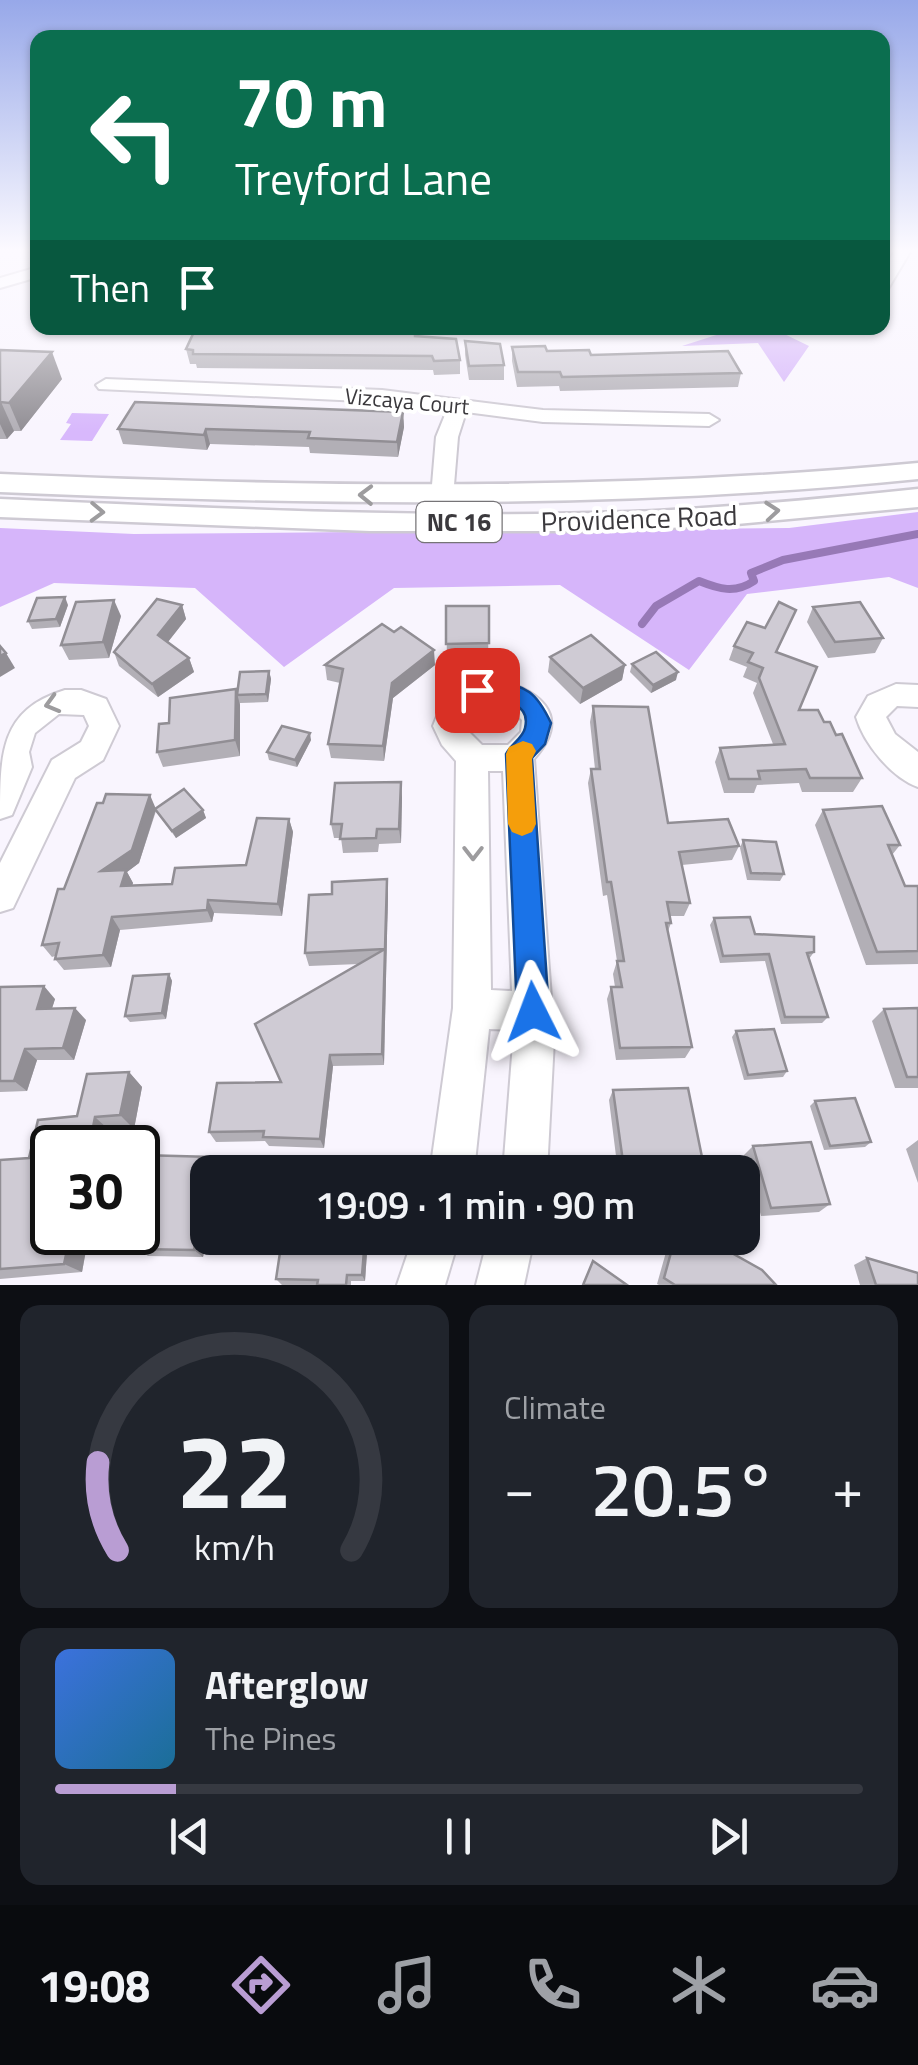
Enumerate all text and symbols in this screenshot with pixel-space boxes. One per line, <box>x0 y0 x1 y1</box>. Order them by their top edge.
text: 70 m <box>235 48 388 154</box>
icon: left <box>70 70 200 200</box>
text: Treyford Lane <box>235 144 492 212</box>
text: Then <box>70 259 150 317</box>
icon: arrive <box>170 260 225 315</box>
street label: Vizcaya Court <box>343 379 471 423</box>
one-way arrow <box>358 485 374 506</box>
street label: Providence Road <box>540 493 738 543</box>
one-way arrow <box>90 501 106 522</box>
one-way arrow <box>764 501 780 523</box>
road number: NC 16 <box>416 502 502 542</box>
pin <box>435 648 520 733</box>
icon: arrive <box>450 663 505 718</box>
one-way arrow <box>43 692 61 713</box>
one-way arrow <box>462 846 484 861</box>
position arrow <box>481 960 585 1064</box>
speed limit sign: 30 <box>30 1125 160 1255</box>
text: 19:09 · 1 min · 90 m <box>315 1176 635 1234</box>
text: Climate <box>504 1383 606 1431</box>
text: 22 <box>176 1390 293 1548</box>
text: 20.5° <box>591 1431 776 1545</box>
text: − <box>504 1446 535 1529</box>
text: + <box>832 1446 863 1529</box>
text: km/h <box>194 1519 275 1574</box>
text: Afterglow <box>205 1656 369 1714</box>
text: The Pines <box>205 1714 336 1762</box>
icon: previous <box>162 1809 217 1864</box>
icon: pause <box>431 1809 486 1864</box>
icon: next <box>701 1809 756 1864</box>
icon: directions <box>226 1950 296 2020</box>
icon: music <box>372 1950 442 2020</box>
icon: phone <box>518 1950 588 2020</box>
icon: climate <box>664 1950 734 2020</box>
icon: car <box>810 1950 880 2020</box>
text: 19:08 <box>38 1951 150 2019</box>

